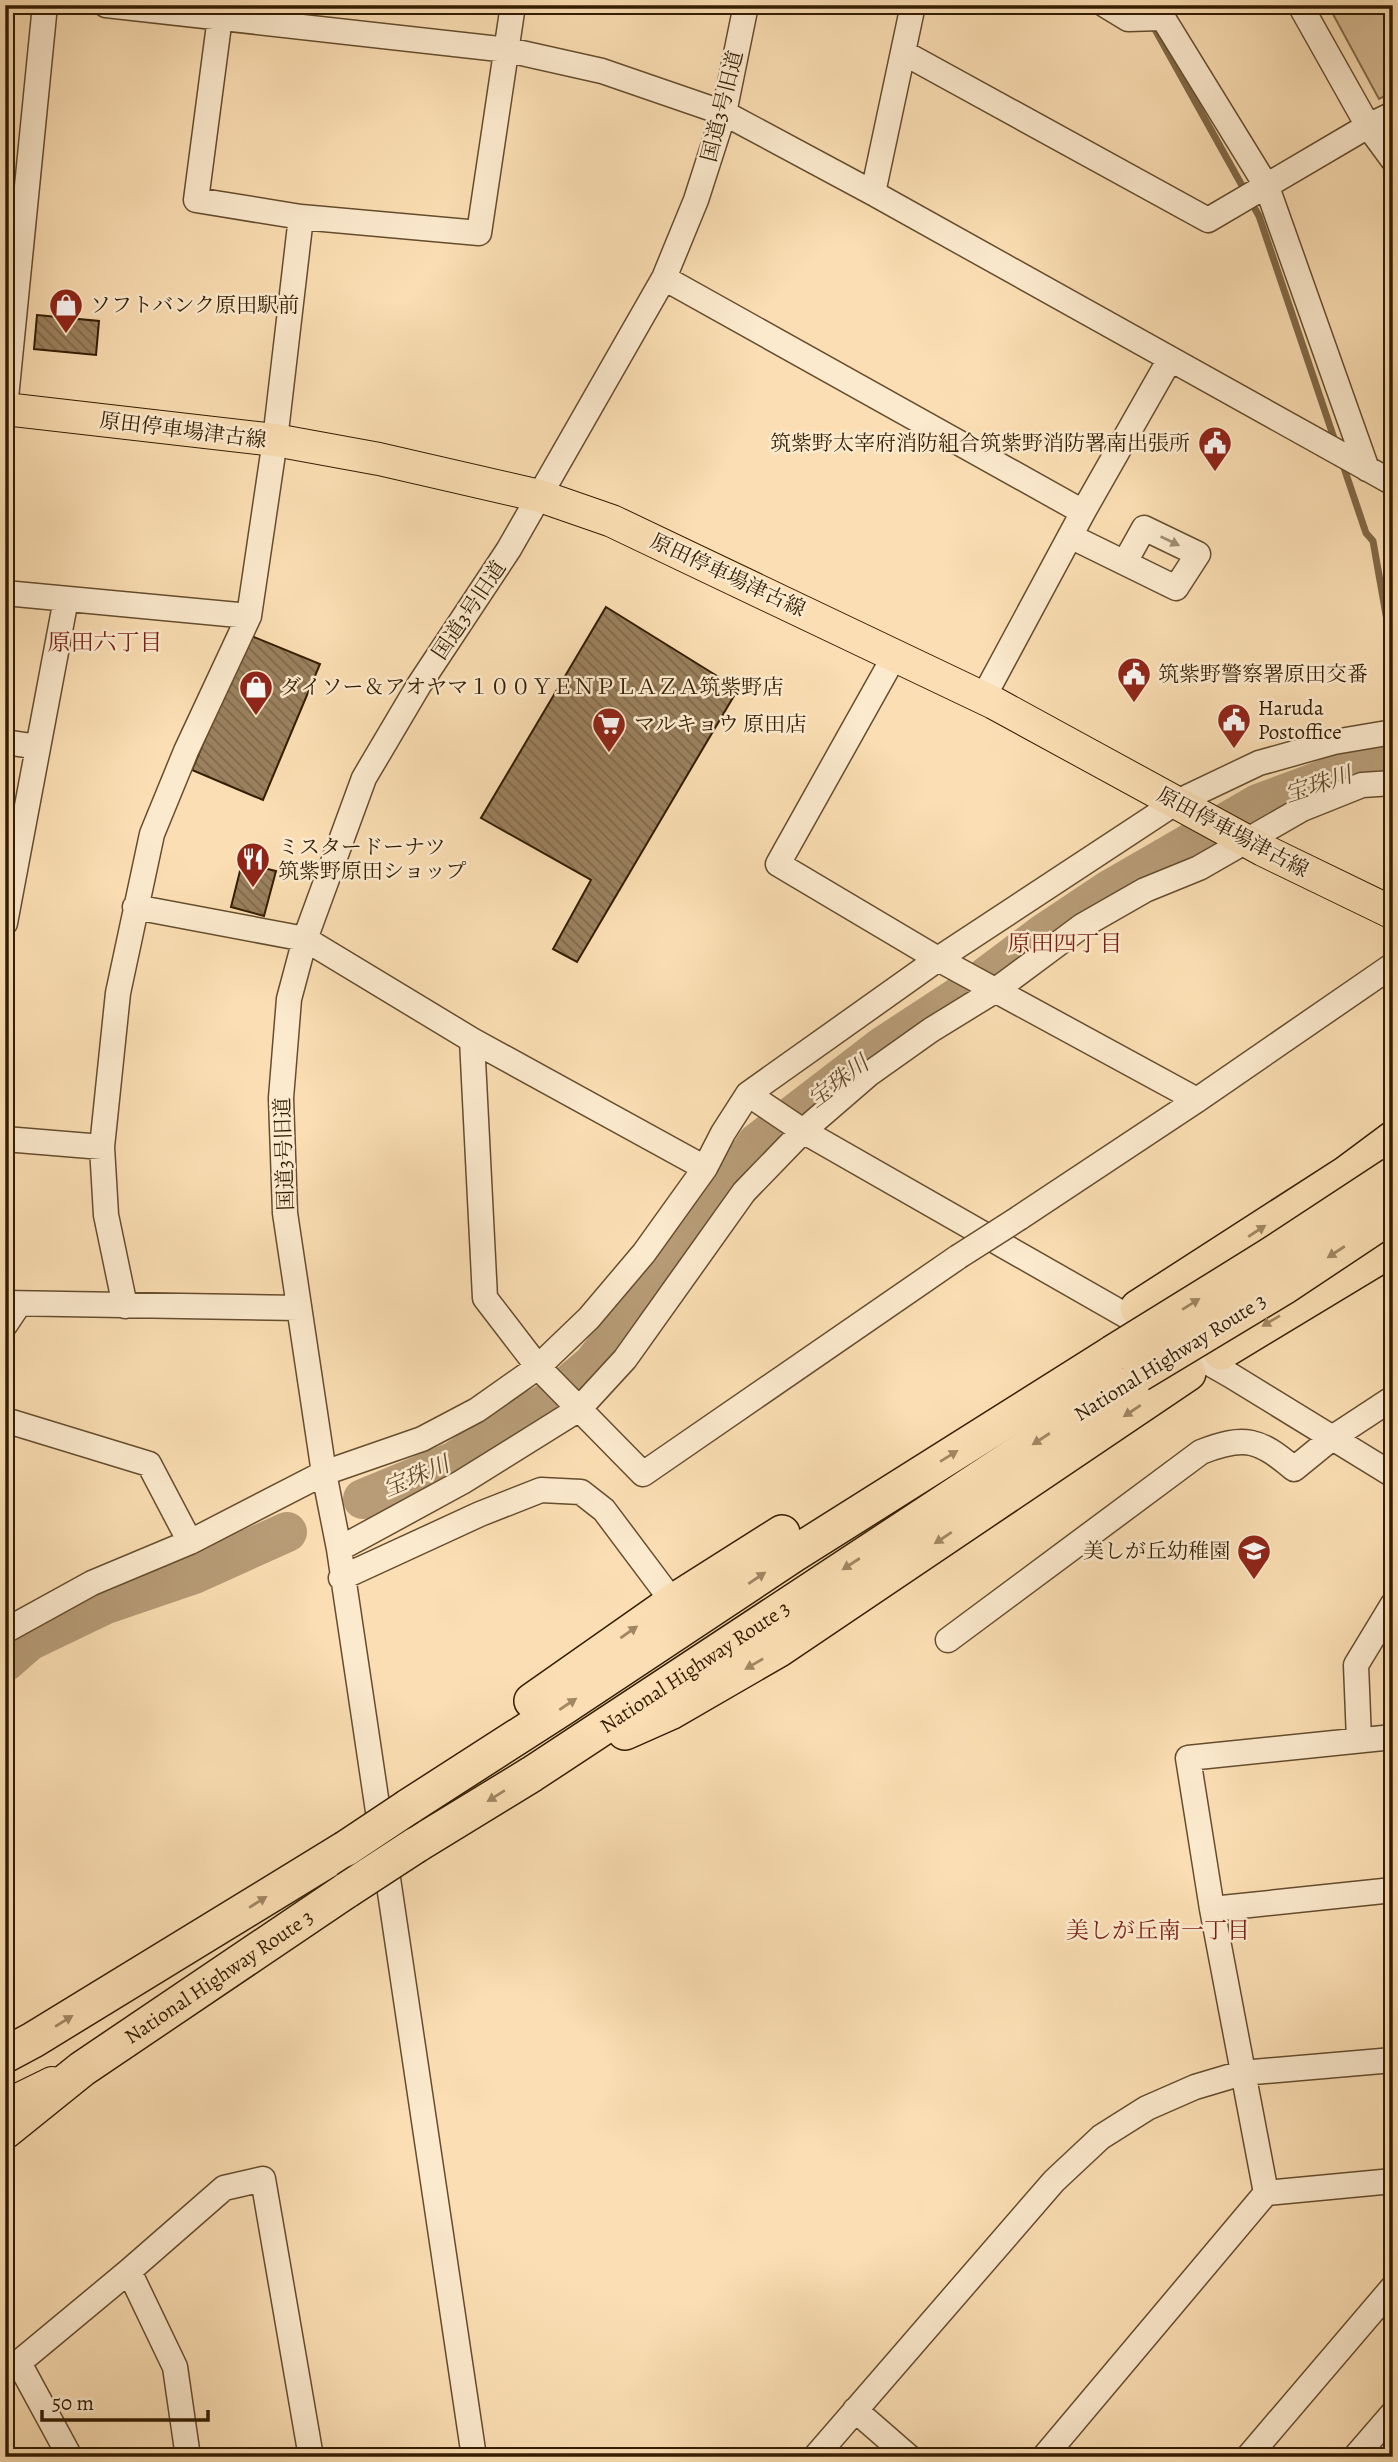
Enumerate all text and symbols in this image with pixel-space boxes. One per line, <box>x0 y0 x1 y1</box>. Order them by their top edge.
street label: 国道3号旧道 <box>695 47 749 165</box>
shop icon: ソフトバンク原田駅前 <box>47 286 85 335</box>
place label: ソフトバンク原田駅前 <box>90 291 299 319</box>
street label: 原田停車場津古線 <box>98 406 268 454</box>
public building icon: 筑紫野太宰府消防組合筑紫野消防署南出張所 <box>1196 424 1234 473</box>
place label: 筑紫野太宰府消防組合筑紫野消防署南出張所 <box>770 429 1190 457</box>
street label: 原田停車場津古線 <box>646 527 810 623</box>
one-way arrow <box>1160 535 1180 547</box>
street label: 国道3号旧道 <box>426 555 512 665</box>
district label: 原田六丁目 <box>48 627 163 658</box>
public building icon: 筑紫野警察署原田交番 <box>1115 655 1153 704</box>
place label: 筑紫野警察署原田交番 <box>1158 660 1368 688</box>
shop icon: ダイソー＆アオヤマ１００ＹＥＮＰＬＡＺＡ筑紫野店 <box>237 668 275 717</box>
place label: ダイソー＆アオヤマ１００ＹＥＮＰＬＡＺＡ筑紫野店 <box>280 673 783 701</box>
place label: Haruda Postoffice <box>1258 694 1342 746</box>
public building icon: Haruda Postoffice <box>1215 701 1253 750</box>
supermarket icon: マルキョウ 原田店 <box>590 705 628 754</box>
place label: マルキョウ 原田店 <box>634 710 806 738</box>
water label: 宝珠川 <box>1281 758 1359 810</box>
street label: 原田停車場津古線 <box>1152 780 1314 884</box>
place label: ミスタードーナツ 筑紫野原田ショップ <box>278 833 467 885</box>
restaurant icon: ミスタードーナツ 筑紫野原田ショップ <box>234 840 272 889</box>
district label: 原田四丁目 <box>1008 928 1123 959</box>
water label: 宝珠川 <box>801 1046 878 1115</box>
street label: 国道3号旧道 <box>268 1097 300 1211</box>
one-way arrow <box>1248 1224 1266 1238</box>
one-way arrow <box>1327 1245 1345 1259</box>
street label: National Highway Route 3 <box>1069 1286 1271 1428</box>
one-way arrow <box>1182 1297 1201 1310</box>
one-way arrow <box>1262 1315 1281 1328</box>
one-way arrow <box>1122 1404 1141 1417</box>
one-way arrow <box>1032 1432 1050 1446</box>
water label: 宝珠川 <box>378 1448 457 1504</box>
one-way arrow <box>940 1449 959 1462</box>
one-way arrow <box>934 1531 952 1545</box>
school or university icon: 美しが丘幼稚園 <box>1235 1532 1273 1581</box>
place label: 美しが丘幼稚園 <box>1083 1537 1230 1565</box>
one-way arrow <box>842 1557 860 1571</box>
one-way arrow <box>748 1571 766 1585</box>
street label: National Highway Route 3 <box>594 1594 795 1740</box>
one-way arrow <box>620 1625 638 1639</box>
one-way arrow <box>744 1658 763 1670</box>
one-way arrow <box>559 1697 577 1711</box>
one-way arrow <box>487 1789 506 1802</box>
one-way arrow <box>249 1896 268 1908</box>
street label: National Highway Route 3 <box>119 1903 319 2050</box>
district label: 美しが丘南一丁目 <box>1066 1915 1250 1946</box>
one-way arrow <box>55 2015 74 2028</box>
scale bar <box>42 2378 208 2422</box>
text: 50 m <box>52 2389 94 2417</box>

